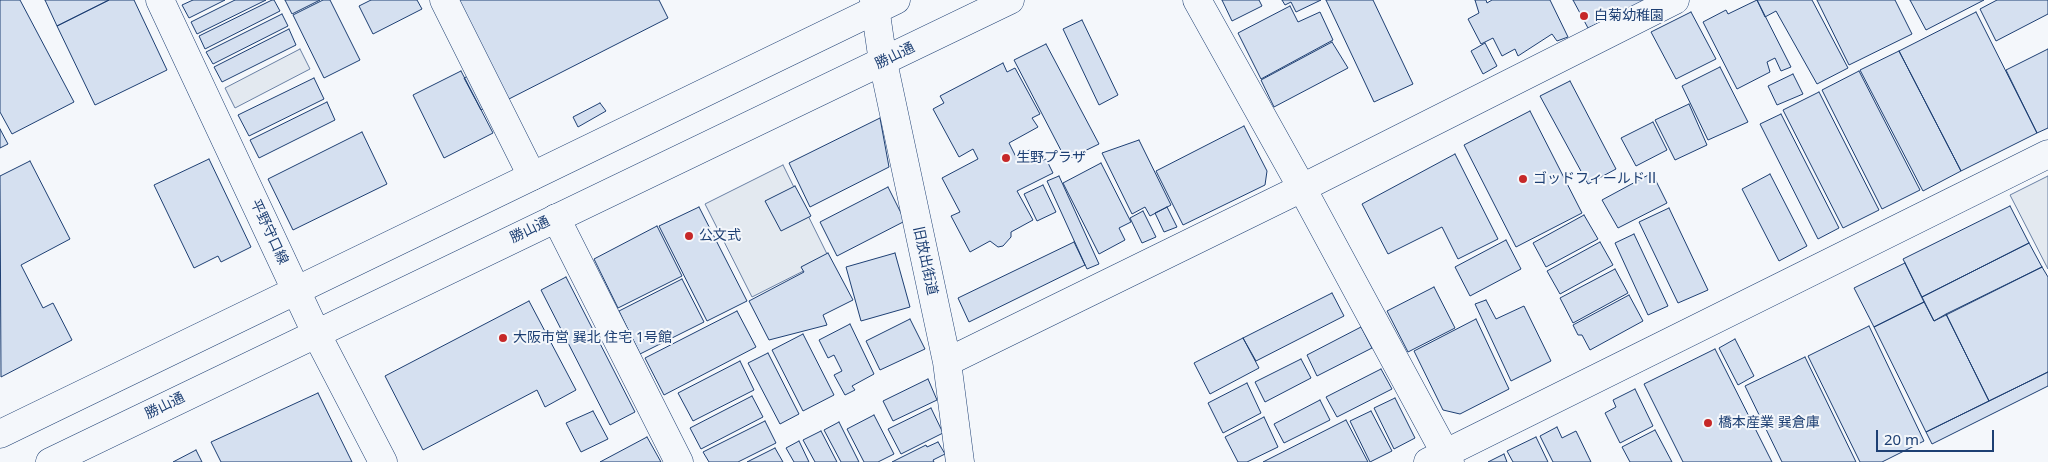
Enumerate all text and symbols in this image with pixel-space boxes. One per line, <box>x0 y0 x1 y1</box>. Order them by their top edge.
place label: 白菊幼稚園 <box>1594 8 1664 24</box>
marker: 白菊幼稚園 <box>1578 10 1590 22</box>
street label: 勝山通 <box>872 39 918 73</box>
place label: 生野プラザ <box>1016 150 1086 166</box>
marker: 生野プラザ <box>1000 152 1012 164</box>
place label: ゴッドフィールドⅡ <box>1533 171 1659 187</box>
marker: ゴッドフィールドⅡ <box>1517 173 1529 185</box>
street label: 平野守口線 <box>247 197 291 267</box>
street label: 勝山通 <box>507 213 553 247</box>
street label: 旧放出街道 <box>910 225 940 297</box>
place label: 公文式 <box>699 228 741 244</box>
marker: 公文式 <box>683 230 695 242</box>
place label: 大阪市営 巽北 住宅 1号館 <box>513 330 672 346</box>
marker: 大阪市営 巽北 住宅 1号館 <box>497 332 509 344</box>
street label: 勝山通 <box>142 389 188 423</box>
place label: 橋本産業 巽倉庫 <box>1718 415 1820 431</box>
marker: 橋本産業 巽倉庫 <box>1702 417 1714 429</box>
scale bar <box>1878 420 1996 452</box>
text: 20 m <box>1884 429 1919 449</box>

